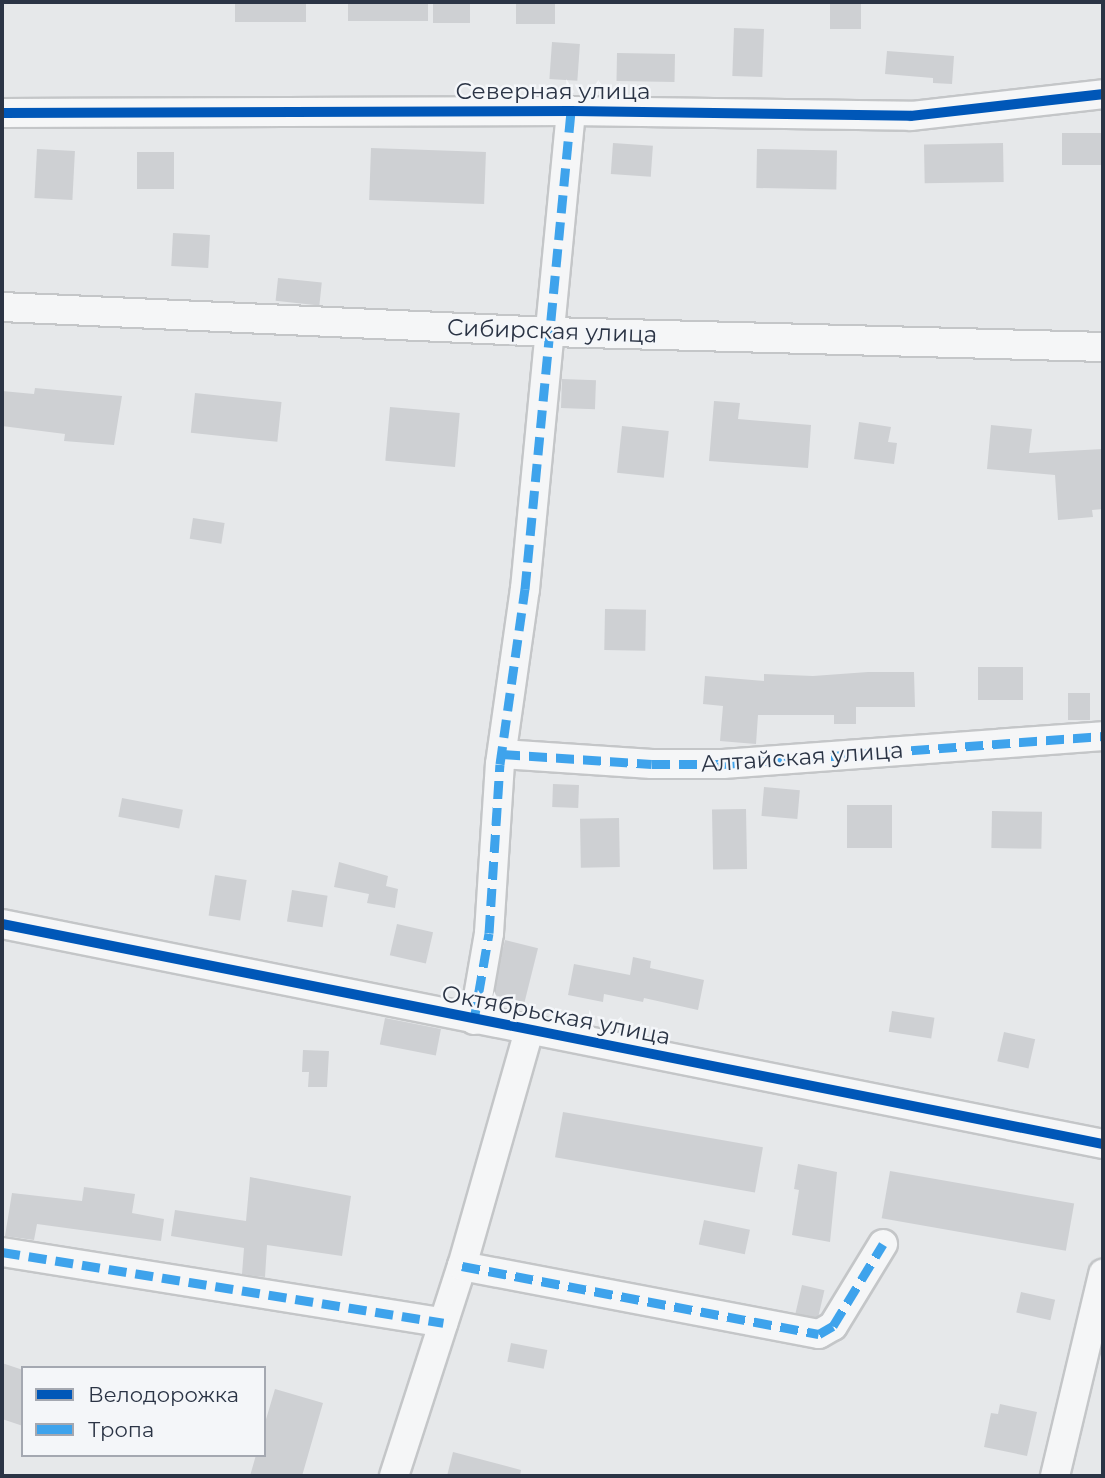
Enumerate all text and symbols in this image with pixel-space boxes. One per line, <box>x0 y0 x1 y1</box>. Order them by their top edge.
street label: Северная улица <box>456 77 650 105</box>
street label: Сибирская улица <box>446 314 658 348</box>
street label: Алтайская улица <box>700 736 904 778</box>
street label: Октябрьская улица <box>439 979 673 1051</box>
legend <box>21 1366 266 1457</box>
text: Велодорожка <box>88 1382 239 1407</box>
text: Тропа <box>88 1417 154 1442</box>

